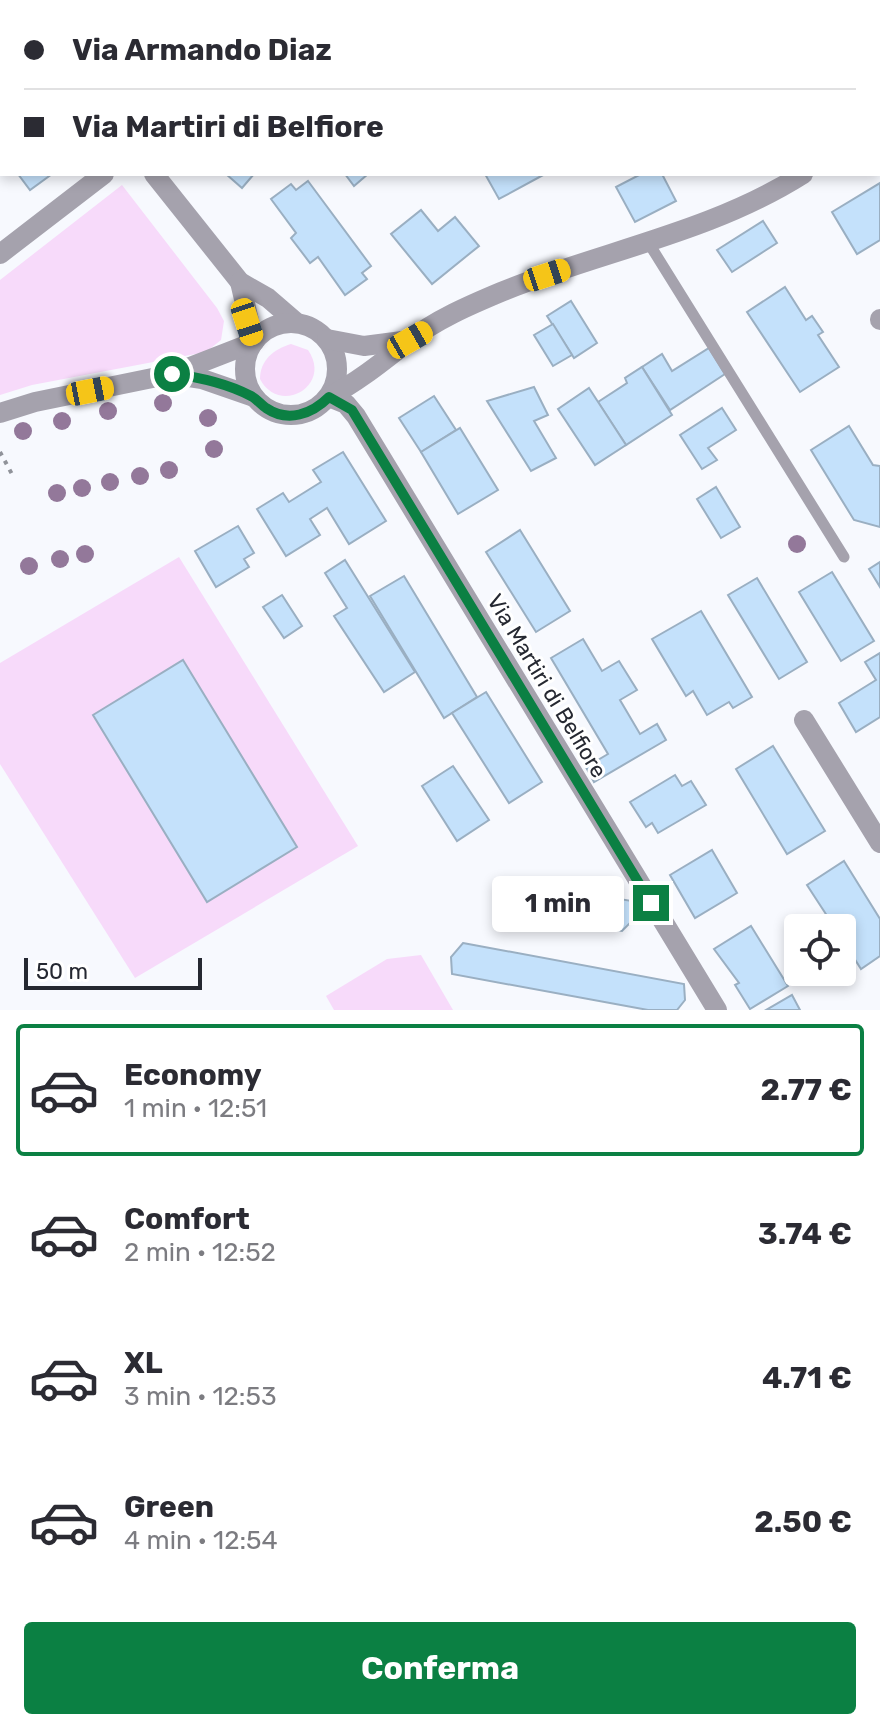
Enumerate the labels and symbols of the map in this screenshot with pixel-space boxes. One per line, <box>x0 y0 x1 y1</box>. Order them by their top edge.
car <box>520 256 574 294</box>
car <box>228 295 266 349</box>
car <box>383 318 437 362</box>
route start <box>154 356 190 392</box>
car <box>64 375 116 407</box>
street label: Via Martiri di Belfiore <box>481 589 613 783</box>
callout: 1 min <box>491 875 623 931</box>
route end <box>633 885 669 921</box>
scale bar <box>24 954 202 990</box>

